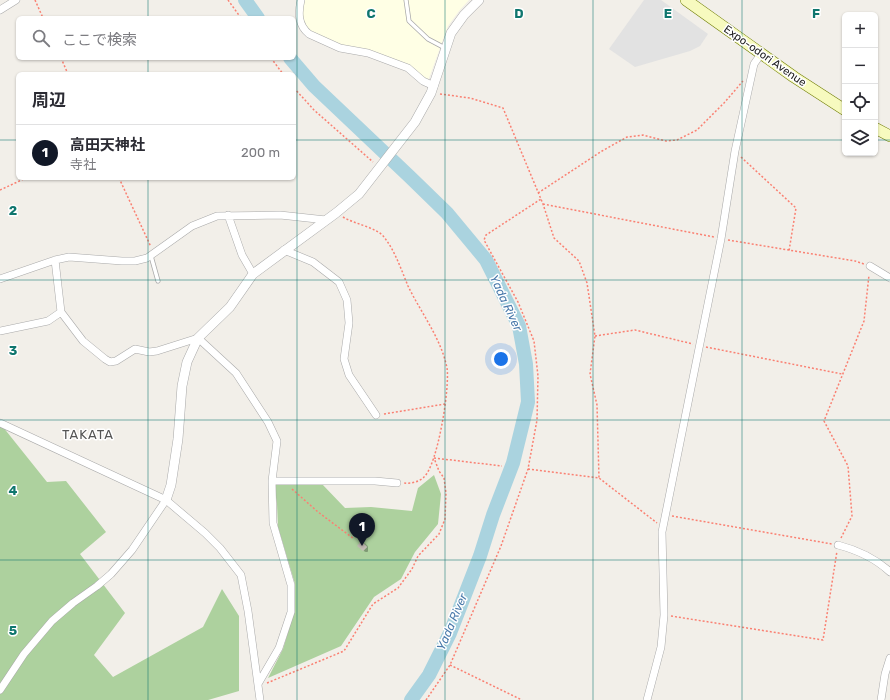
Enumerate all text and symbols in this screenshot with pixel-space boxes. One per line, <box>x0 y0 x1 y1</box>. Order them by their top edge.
text: C <box>366 6 376 21</box>
text: D <box>514 6 524 21</box>
text: E <box>664 6 672 21</box>
text: F <box>812 6 820 21</box>
map controls <box>842 12 878 156</box>
button: + <box>842 12 878 48</box>
search box <box>16 16 296 60</box>
street label: Expo-odori Avenue <box>721 23 809 89</box>
icon: search <box>30 27 52 49</box>
text: ここで検索 <box>62 31 137 49</box>
button: − <box>842 48 878 84</box>
button: locate <box>842 84 878 120</box>
text: 周辺 <box>32 90 66 110</box>
button: layers <box>842 120 878 156</box>
text: 高田天神社 <box>70 136 145 154</box>
text: 1 <box>42 145 48 160</box>
text: 200 m <box>241 145 280 160</box>
text: 寺社 <box>70 157 96 172</box>
text: 2 <box>9 203 17 218</box>
water label: Yada River <box>487 273 525 334</box>
text: 3 <box>9 343 18 358</box>
your location <box>491 349 511 369</box>
district label: TAKATA <box>62 427 114 442</box>
text: 4 <box>9 483 18 498</box>
pin: 1 <box>349 513 375 546</box>
water label: Yada River <box>434 591 470 653</box>
text: 5 <box>9 623 17 638</box>

